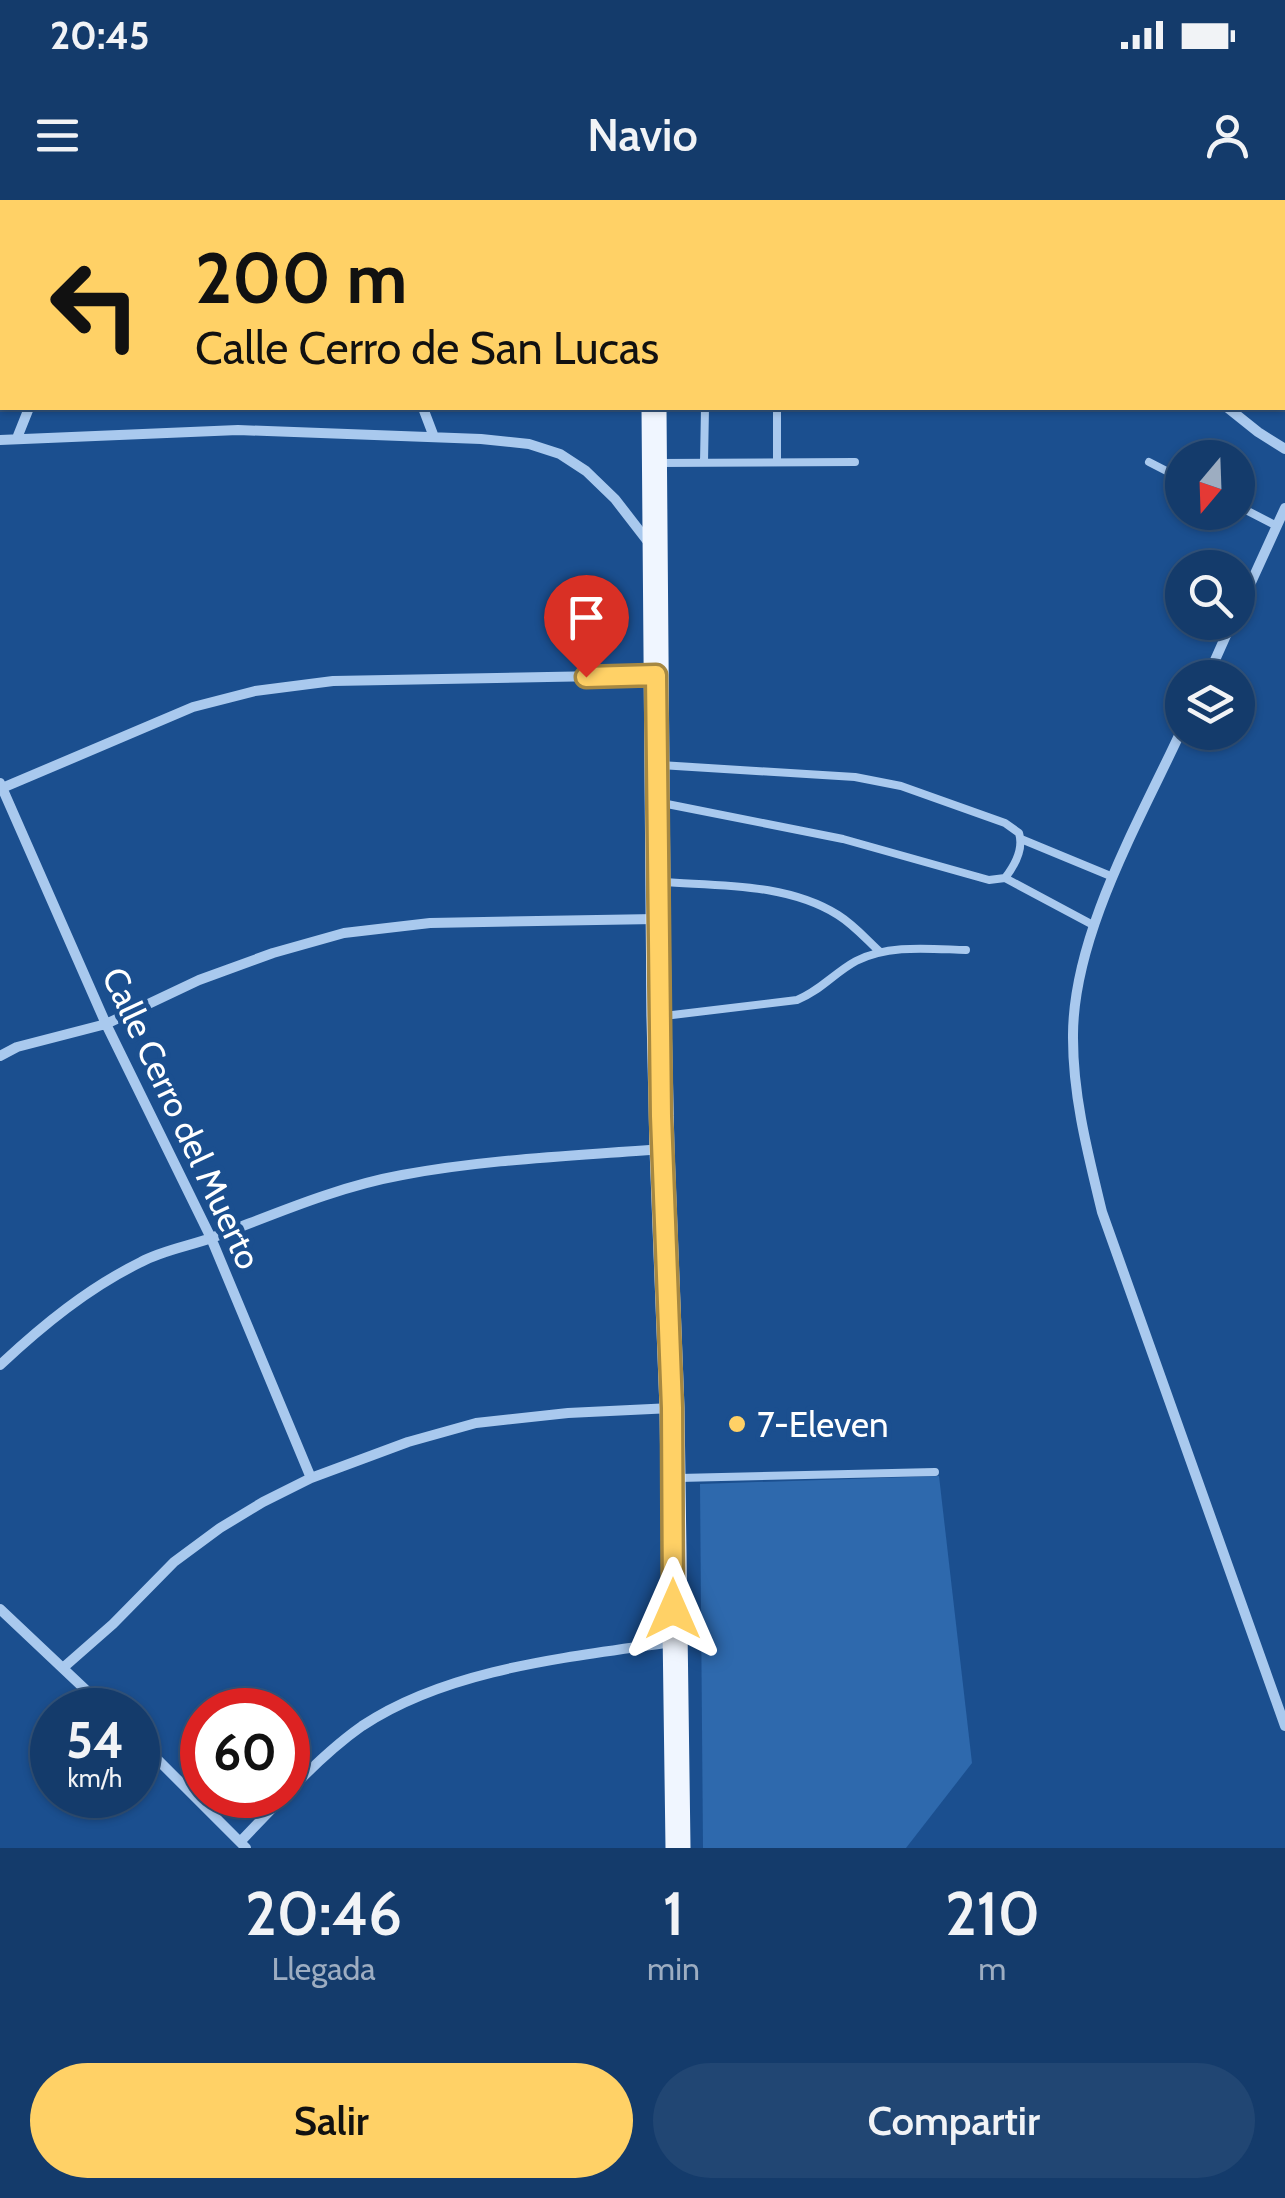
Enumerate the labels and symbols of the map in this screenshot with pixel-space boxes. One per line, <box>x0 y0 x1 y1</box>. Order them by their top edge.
north arrow <box>1165 440 1255 530</box>
pin <box>544 575 629 678</box>
street label: Calle Cerro del Muerto <box>93 960 271 1276</box>
place label: 7-Eleven <box>757 1403 889 1446</box>
marker: 7-Eleven <box>726 1413 748 1435</box>
position arrow <box>621 1557 725 1661</box>
speed limit sign: 60 <box>180 1688 310 1818</box>

